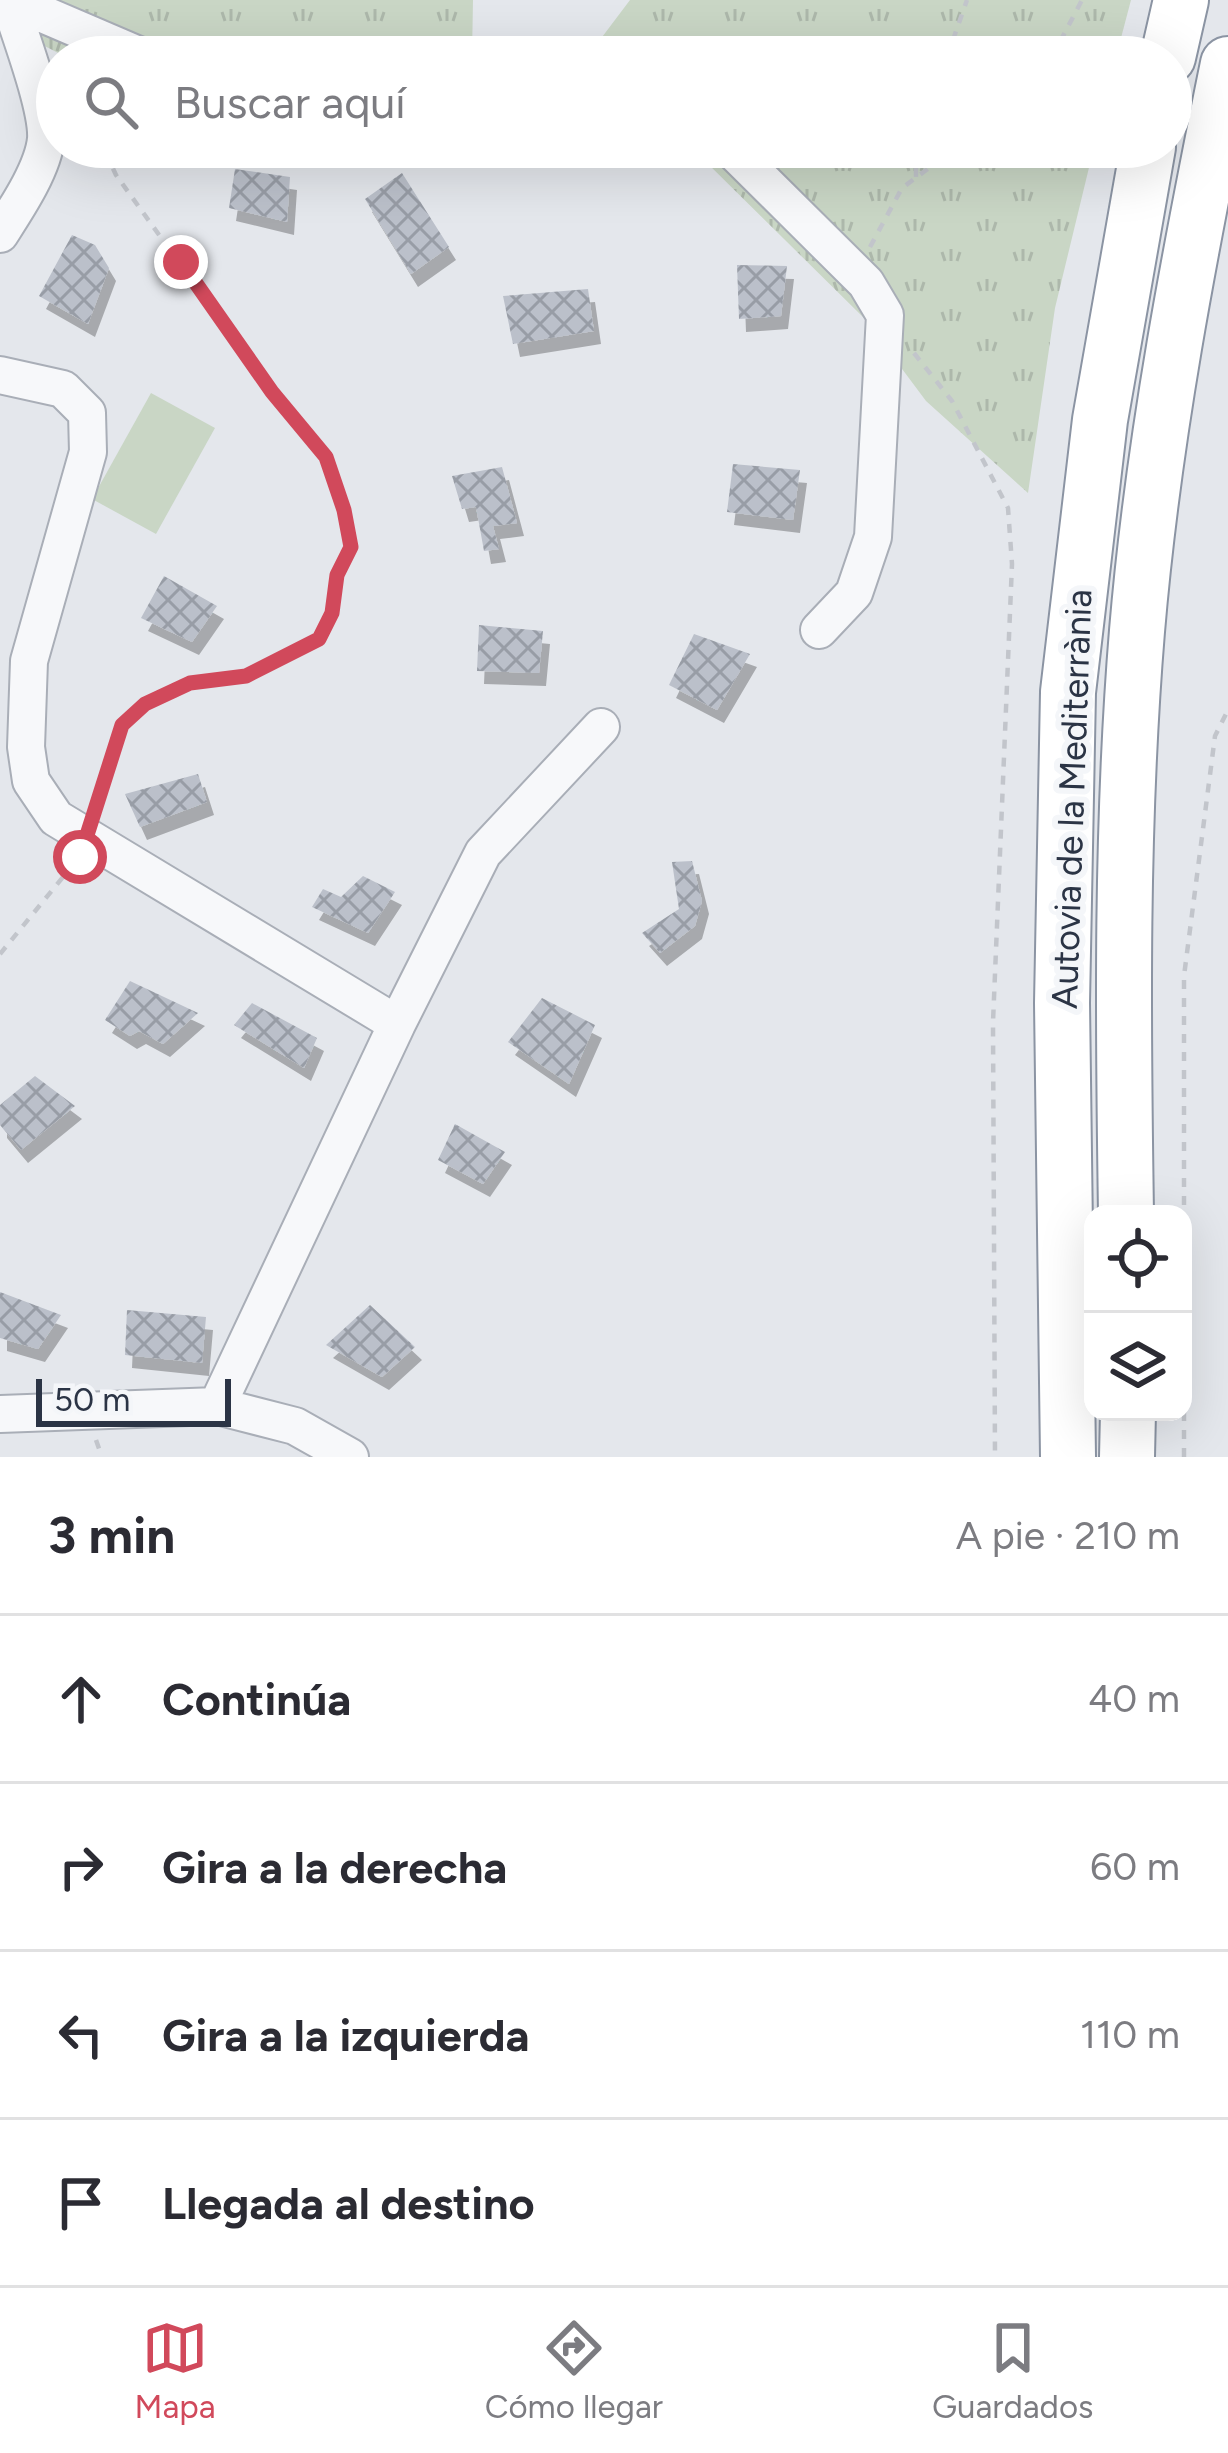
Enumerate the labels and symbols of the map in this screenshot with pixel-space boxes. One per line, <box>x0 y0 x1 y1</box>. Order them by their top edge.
route end <box>154 235 208 289</box>
street label: Autovia de la Mediterrània <box>1043 589 1100 1009</box>
route start <box>53 830 107 884</box>
scale bar <box>36 1373 231 1426</box>

